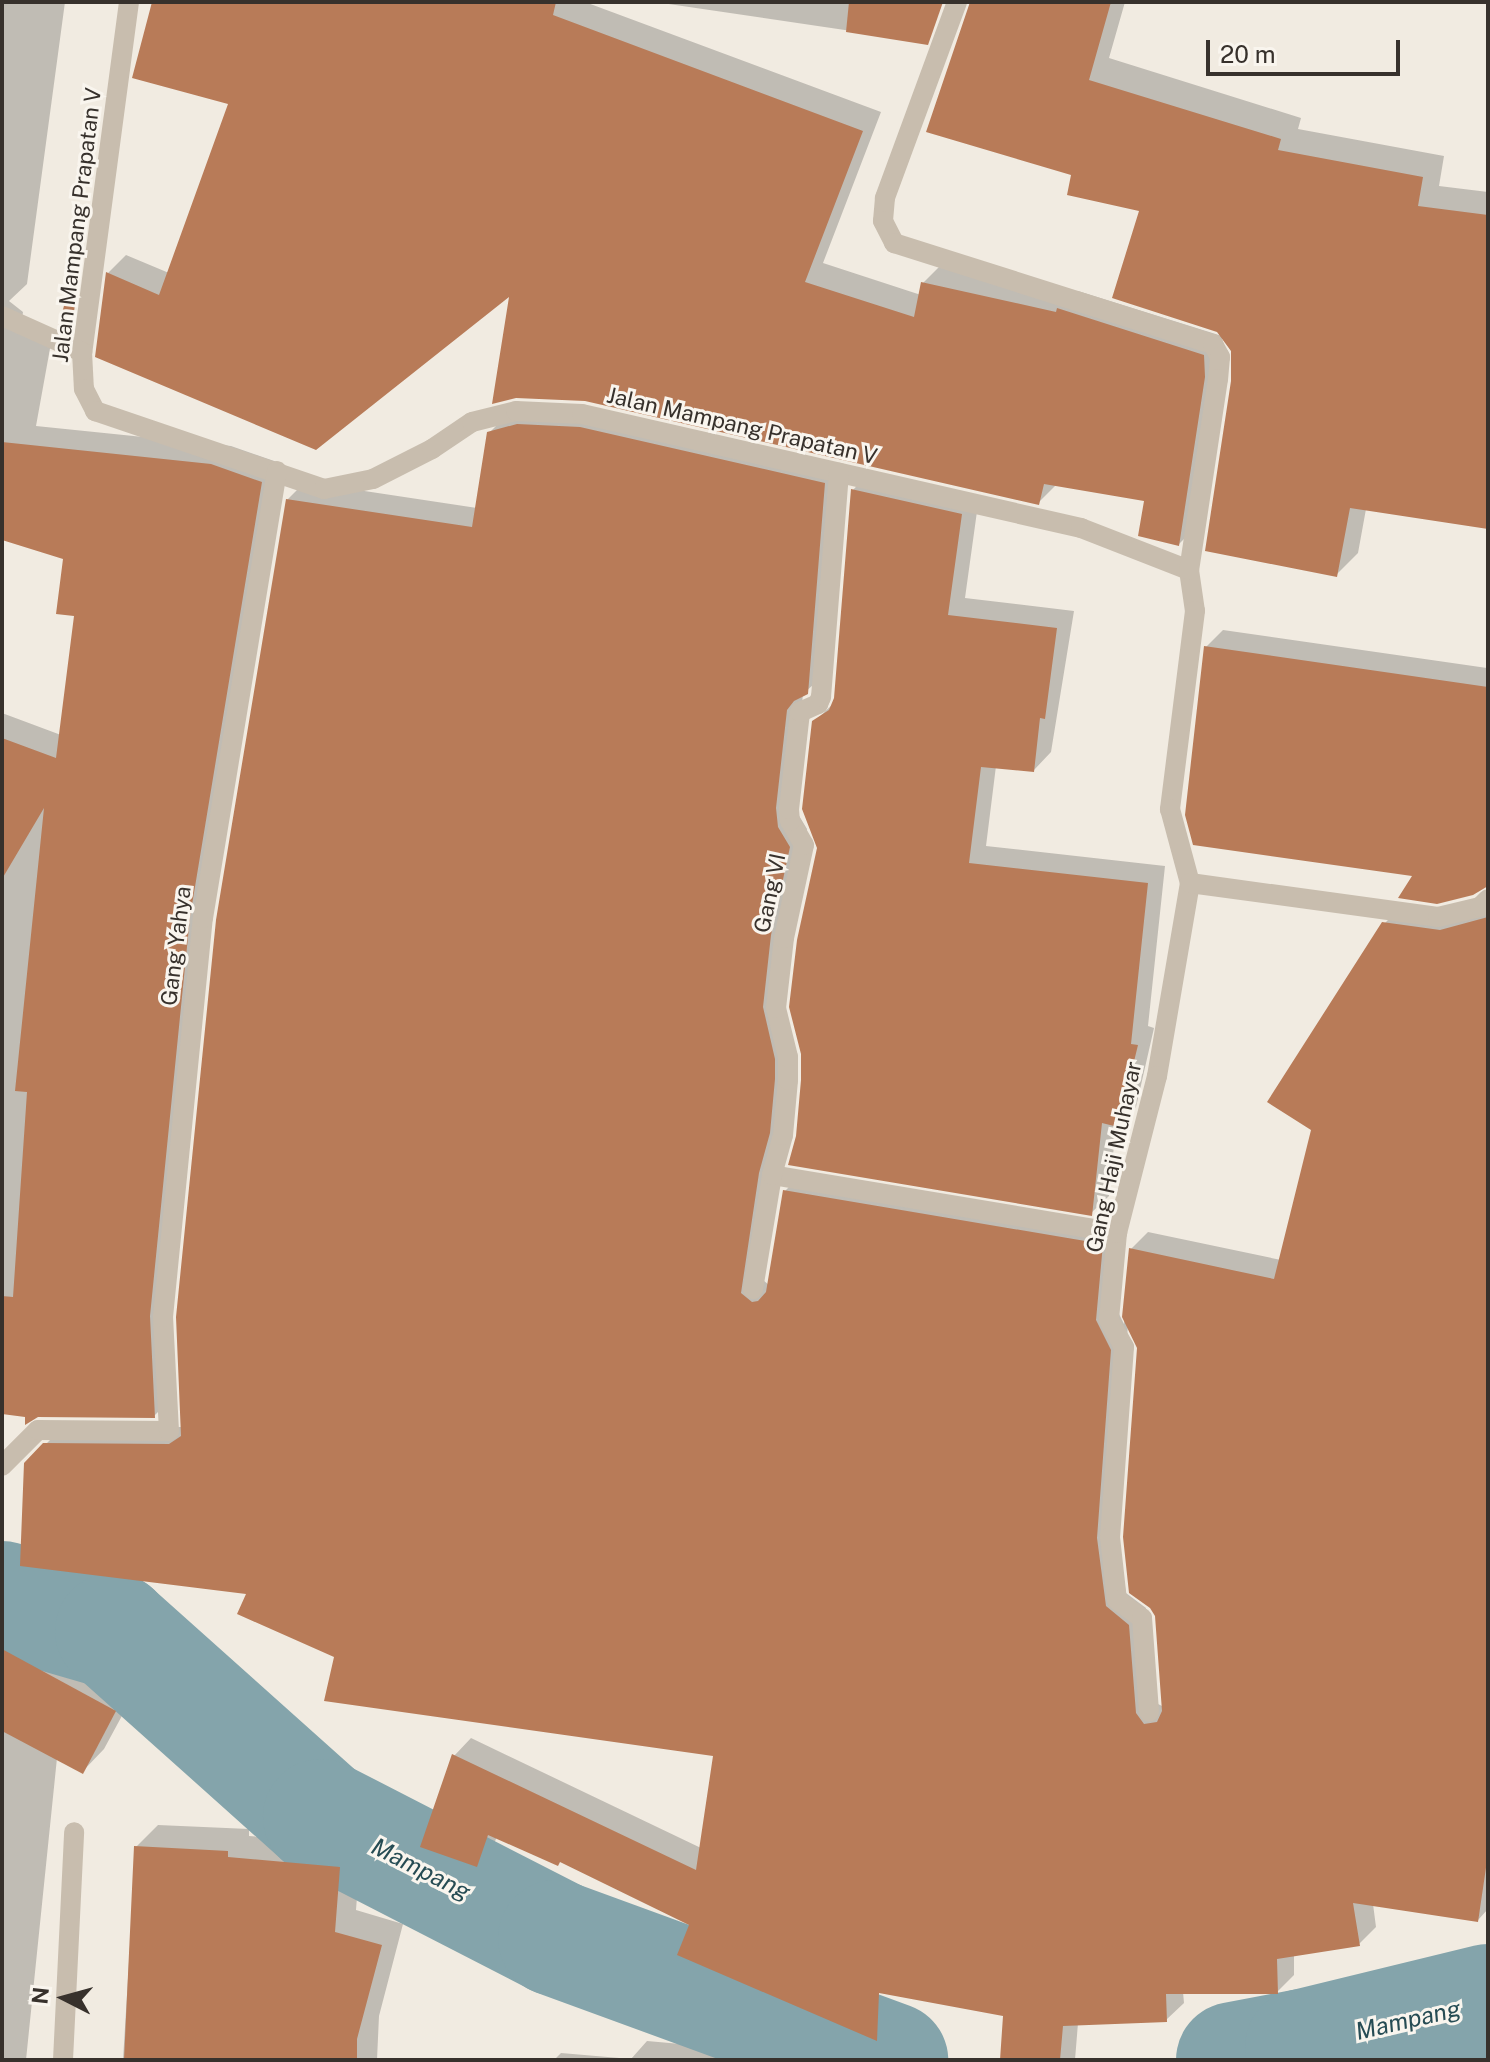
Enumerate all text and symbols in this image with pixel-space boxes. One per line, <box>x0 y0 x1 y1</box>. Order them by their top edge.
scale bar <box>1210 24 1404 74</box>
text: 20 m <box>1220 40 1276 68</box>
street label: Jalan Mampang Prapatan V <box>47 86 107 364</box>
street label: Jalan Mampang Prapatan V <box>604 382 880 470</box>
street label: Gang VI <box>749 851 791 935</box>
street label: Gang Yahya <box>156 885 196 1007</box>
street label: Gang Haji Muhayar <box>1081 1059 1147 1255</box>
water label: Mampang <box>367 1832 475 1906</box>
north arrow <box>24 1958 104 2038</box>
text: N <box>26 1986 54 2005</box>
water label: Mampang <box>1353 1994 1463 2046</box>

